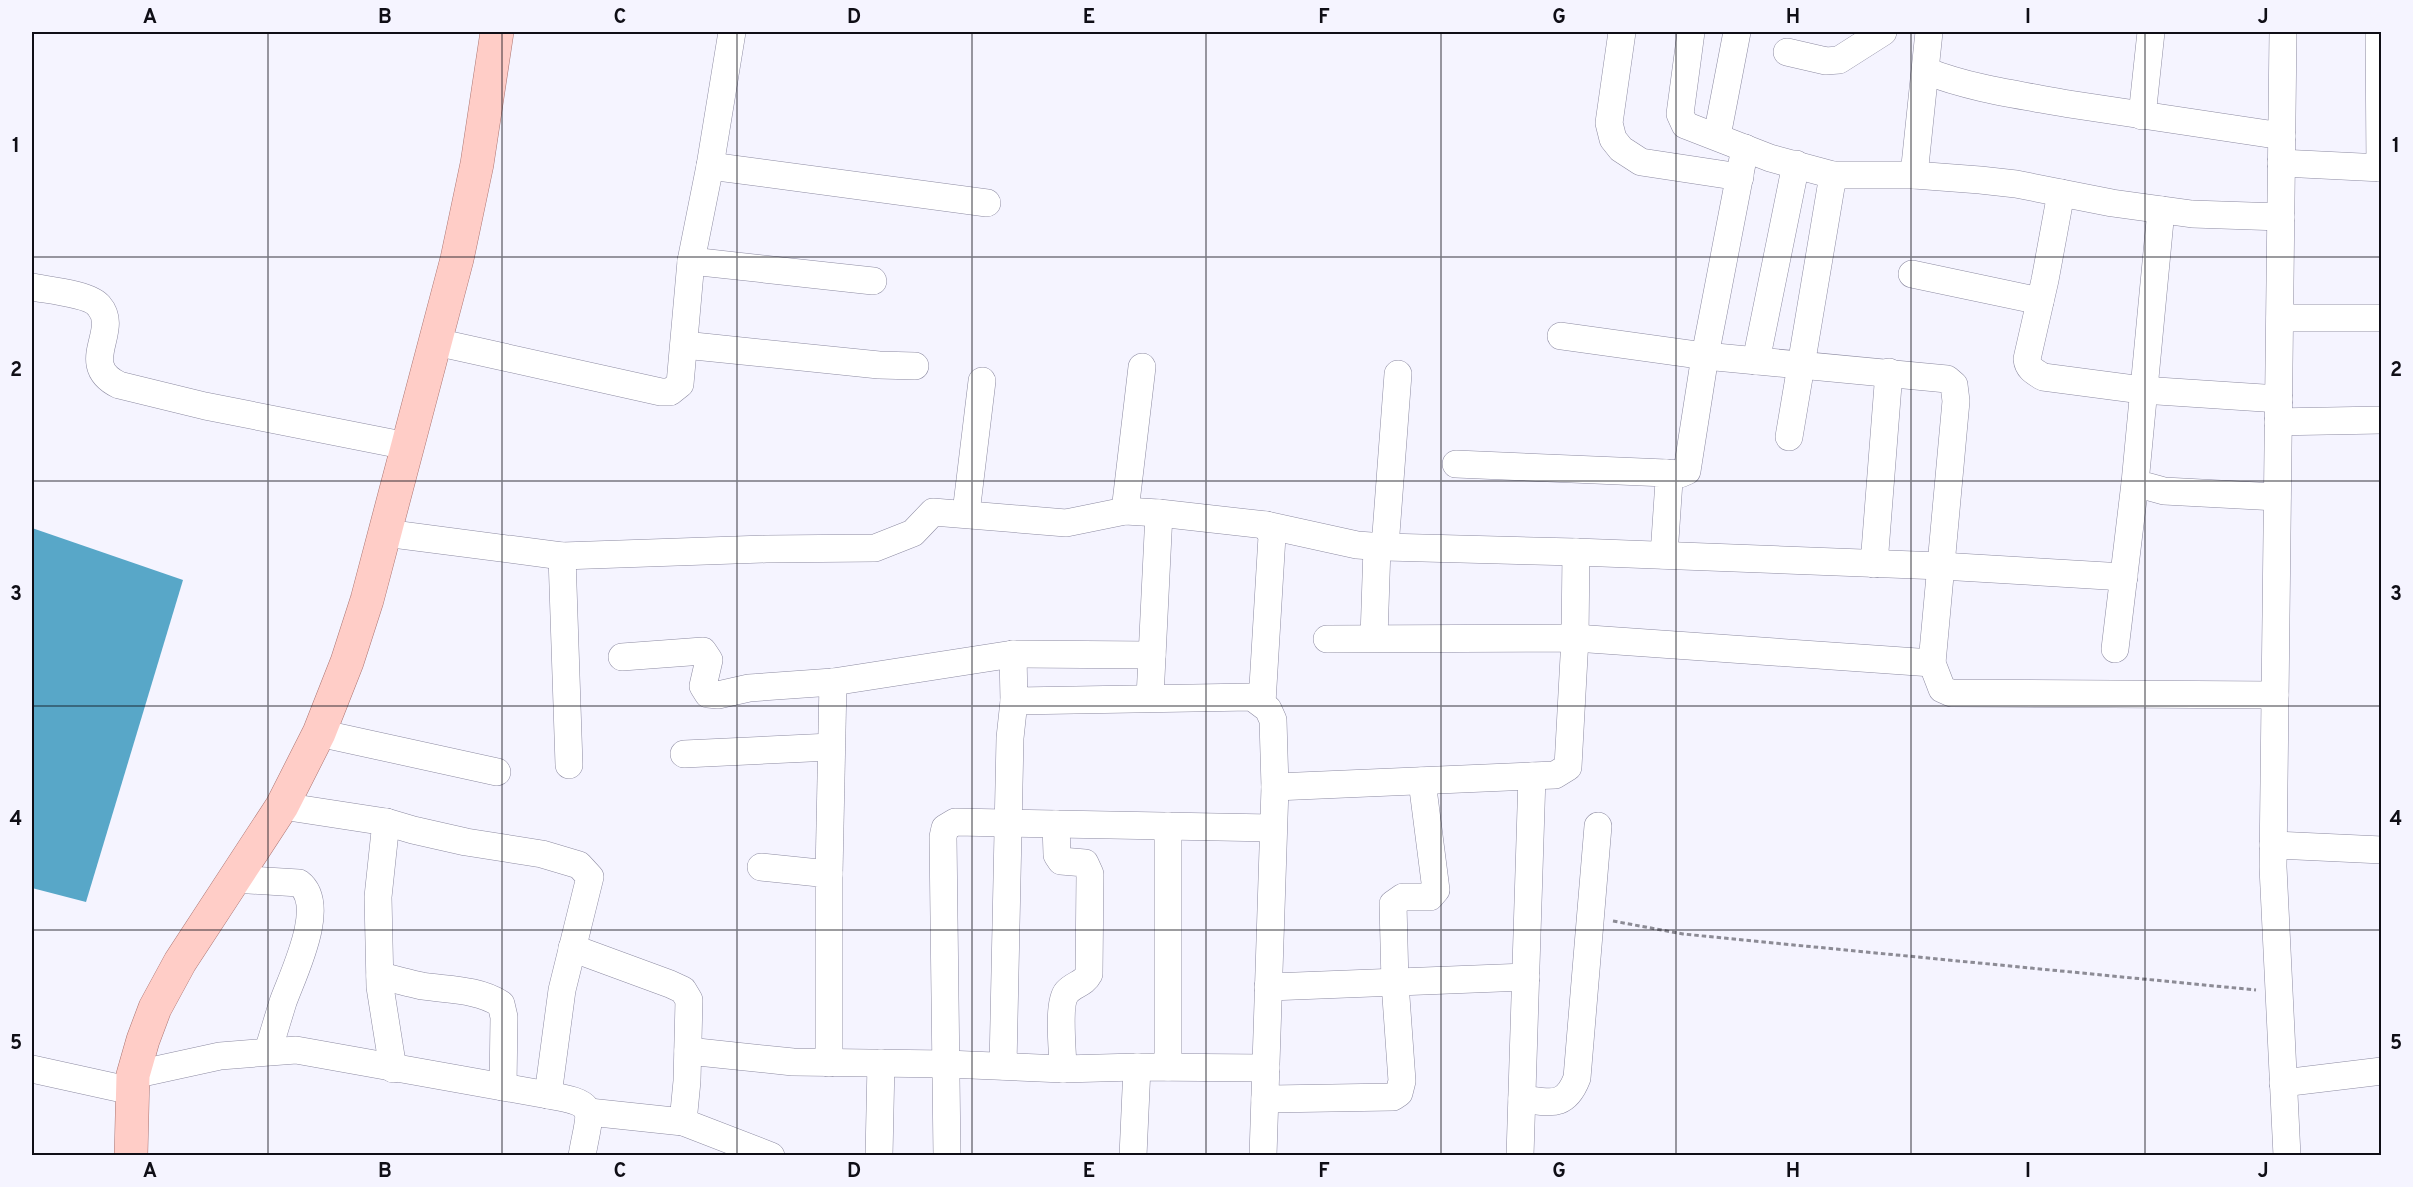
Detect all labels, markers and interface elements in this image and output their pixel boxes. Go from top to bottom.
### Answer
text: A [143,5,157,31]
text: B [378,5,392,31]
text: C [614,5,626,31]
text: D [847,5,861,31]
text: E [1083,5,1095,31]
text: F [1318,5,1330,31]
text: G [1552,5,1566,31]
text: H [1786,5,1800,31]
text: I [2025,5,2031,31]
text: J [2257,5,2269,31]
text: 1 [12,134,20,160]
text: 1 [2392,134,2400,160]
text: 2 [10,358,22,384]
text: 2 [2390,358,2402,384]
text: 3 [10,582,22,608]
text: 3 [2390,582,2402,608]
text: 4 [10,807,22,833]
text: 4 [2390,807,2402,833]
text: 5 [10,1031,22,1057]
text: 5 [2390,1031,2402,1057]
text: A [143,1159,157,1185]
text: B [378,1159,392,1185]
text: C [614,1159,626,1185]
text: D [847,1159,861,1185]
text: E [1083,1159,1095,1185]
text: F [1318,1159,1330,1185]
text: G [1552,1159,1566,1185]
text: H [1786,1159,1800,1185]
text: I [2025,1159,2031,1185]
text: J [2257,1159,2269,1185]

